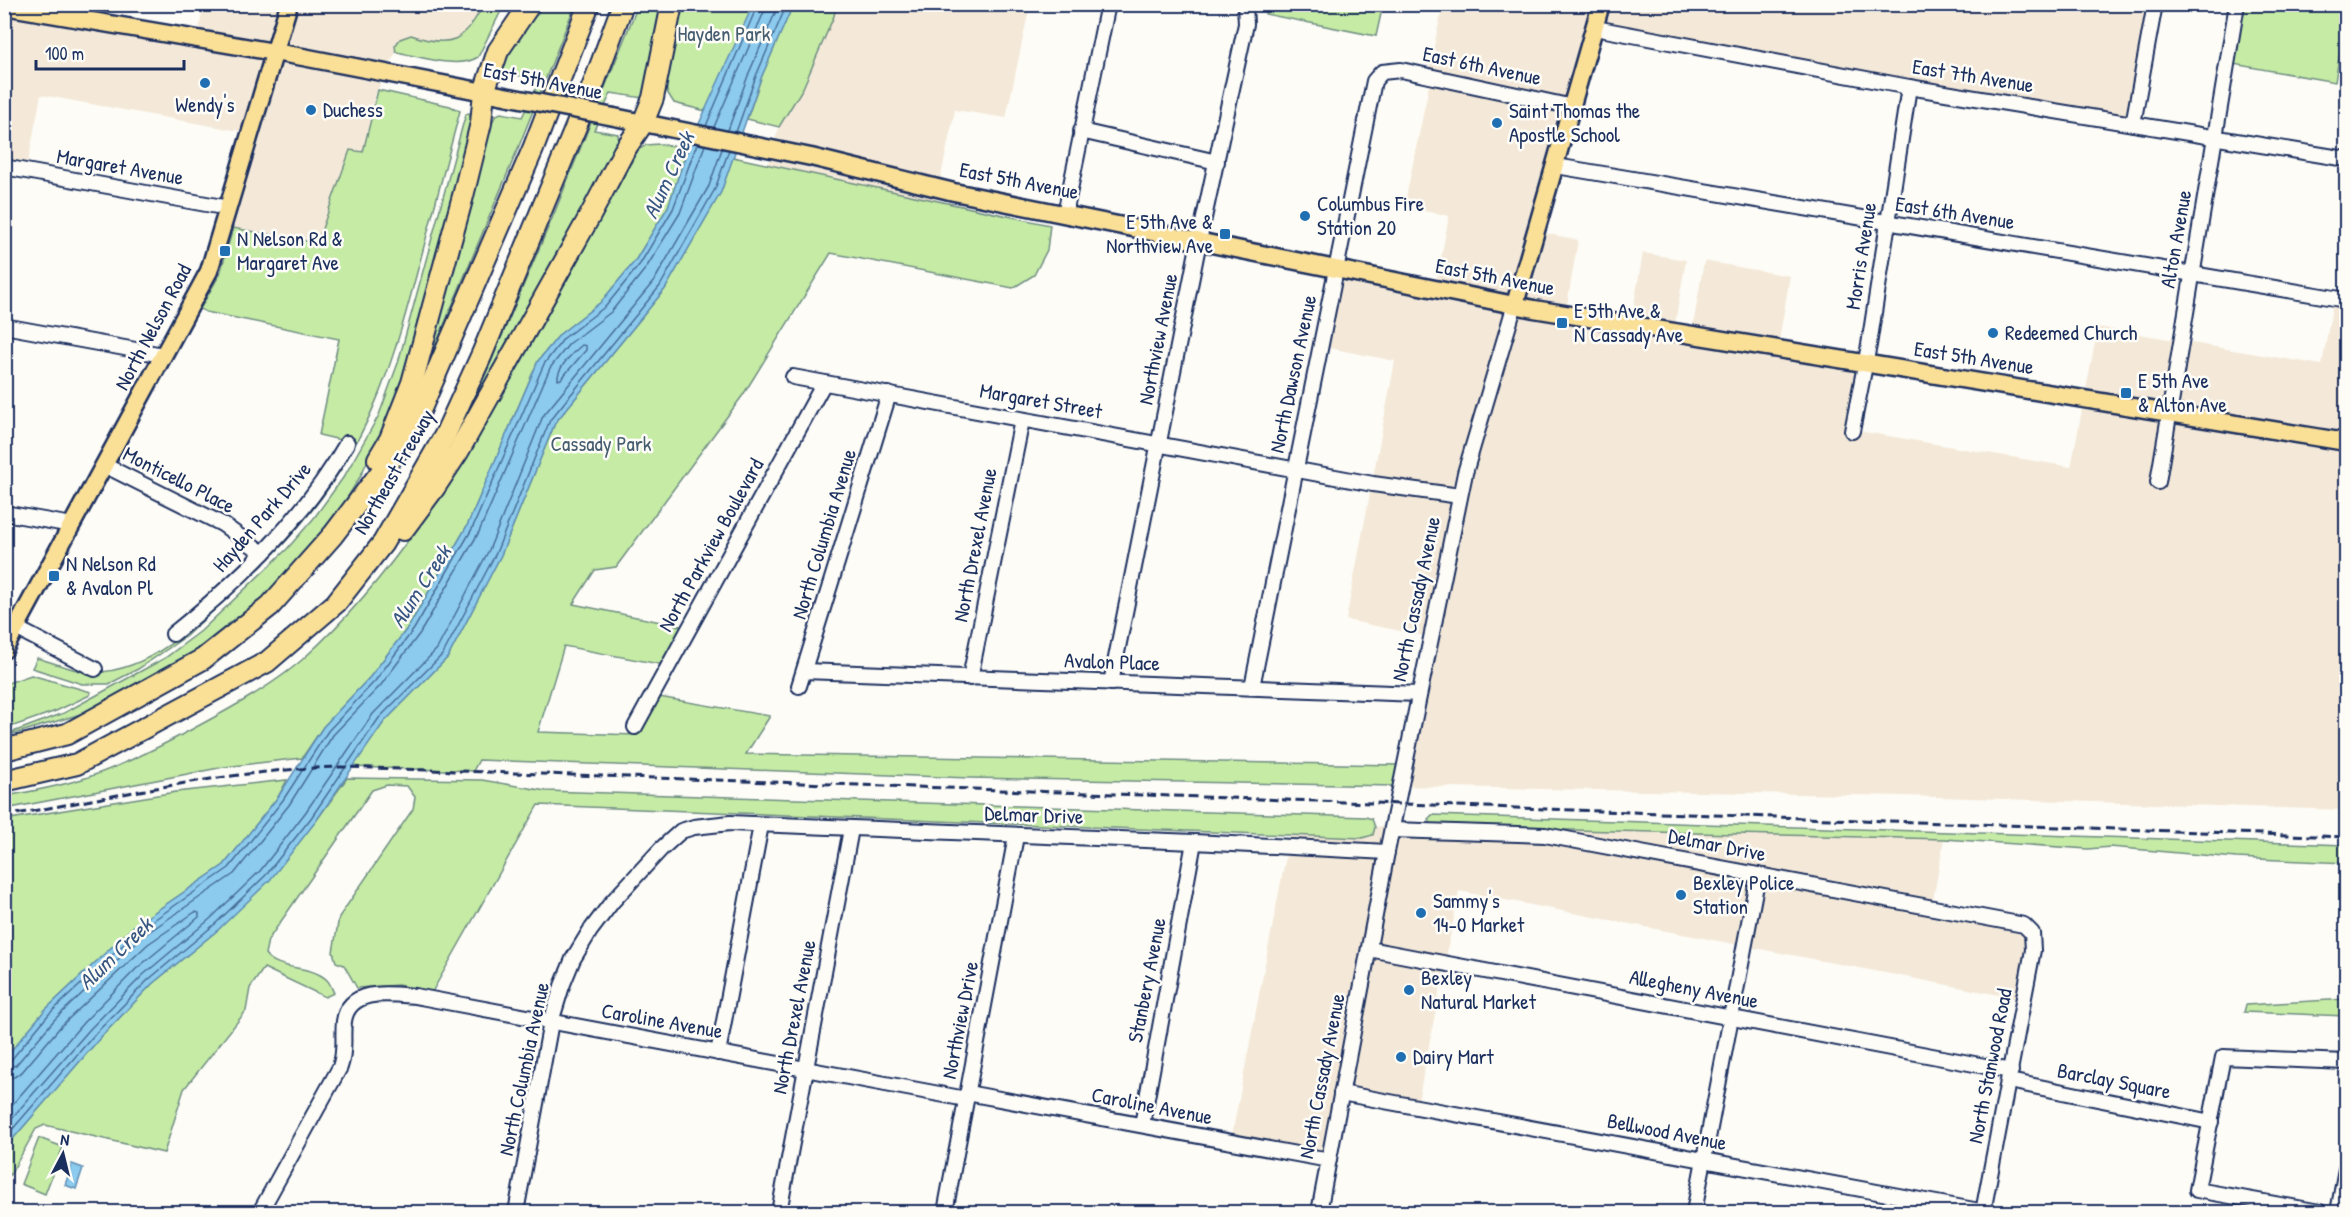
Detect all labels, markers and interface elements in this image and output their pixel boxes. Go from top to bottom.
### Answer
park label: Hayden Park [678,19,771,48]
scale bar [36,33,184,71]
street label: East 6th Avenue [1420,39,1544,92]
text: 100 m [45,41,84,66]
street label: East 7th Avenue [1910,52,2036,99]
street label: East 5th Avenue [481,55,605,106]
marker: Wendy's [198,76,212,90]
place label: Wendy's [175,90,235,119]
place label: Duchess [323,95,383,124]
place label: Saint Thomas the Apostle School [1509,96,1640,149]
marker: Duchess [304,103,318,117]
marker: Saint Thomas the Apostle School [1490,116,1504,130]
water label: Alum Creek [635,125,702,223]
street label: Margaret Avenue [54,141,186,192]
street label: East 5th Avenue [957,155,1081,206]
street label: Alton Avenue [2153,188,2198,290]
place label: Columbus Fire Station 20 [1317,189,1424,242]
street label: East 6th Avenue [1893,189,2017,236]
street label: Morris Avenue [1838,200,1883,312]
place label: E 5th Ave & Northview Ave [1106,207,1213,260]
marker: Columbus Fire Station 20 [1298,209,1312,223]
place label: N Nelson Rd & Margaret Ave [237,224,343,277]
marker: E 5th Ave & Northview Ave [1218,227,1232,241]
marker: N Nelson Rd & Margaret Ave [218,244,232,258]
street label: East 5th Avenue [1433,251,1557,302]
street label: North Nelson Road [107,259,198,395]
street label: Northview Avenue [1131,271,1184,407]
street label: North Dawson Avenue [1262,292,1323,455]
place label: E 5th Ave & N Cassady Ave [1574,296,1683,349]
marker: E 5th Ave & N Cassady Ave [1555,316,1569,330]
place label: Redeemed Church [2005,318,2137,347]
marker: Redeemed Church [1986,326,2000,340]
street label: East 5th Avenue [1912,334,2036,381]
place label: E 5th Ave & Alton Ave [2138,366,2227,419]
street label: Margaret Street [978,375,1105,426]
marker: E 5th Ave & Alton Ave [2119,386,2133,400]
street label: Northeast Freeway [346,404,441,540]
park label: Cassady Park [550,429,652,458]
street label: Monticello Place [118,439,240,520]
street label: North Columbia Avenue [784,445,863,622]
street label: North Parkview Boulevard [651,453,770,637]
street label: Hayden Park Drive [206,455,318,578]
street label: North Drexel Avenue [945,465,1004,624]
street label: North Cassady Avenue [1384,514,1447,684]
water label: Alum Creek [382,537,459,633]
place label: N Nelson Rd & Avalon Pl [66,549,156,602]
marker: N Nelson Rd & Avalon Pl [47,569,61,583]
street label: Avalon Place [1064,645,1160,678]
street label: Delmar Drive [984,798,1084,831]
street label: Delmar Drive [1666,821,1768,868]
place label: Bexley Police Station [1693,868,1794,921]
place label: Sammy's 14-0 Market [1433,886,1525,939]
marker: Bexley Police Station [1674,888,1688,902]
marker: Sammy's 14-0 Market [1414,906,1428,920]
water label: Alum Creek [71,909,160,996]
street label: Stanbery Avenue [1120,915,1173,1045]
street label: North Drexel Avenue [764,937,823,1096]
street label: Northview Drive [934,959,985,1081]
street label: Allegheny Avenue [1627,962,1761,1015]
place label: Bexley Natural Market [1421,963,1537,1016]
street label: North Columbia Avenue [491,980,556,1158]
marker: Bexley Natural Market [1402,983,1416,997]
street label: North Stanwood Road [1960,986,2019,1146]
street label: North Cassady Avenue [1291,991,1352,1161]
street label: Caroline Avenue [599,996,725,1045]
place label: Dairy Mart [1413,1042,1495,1071]
marker: Dairy Mart [1394,1050,1408,1064]
street label: Barclay Square [2055,1055,2173,1106]
street label: Caroline Avenue [1089,1080,1215,1131]
street label: Bellwood Avenue [1605,1106,1729,1157]
north arrow [33,1124,93,1184]
text: N [59,1128,71,1151]

